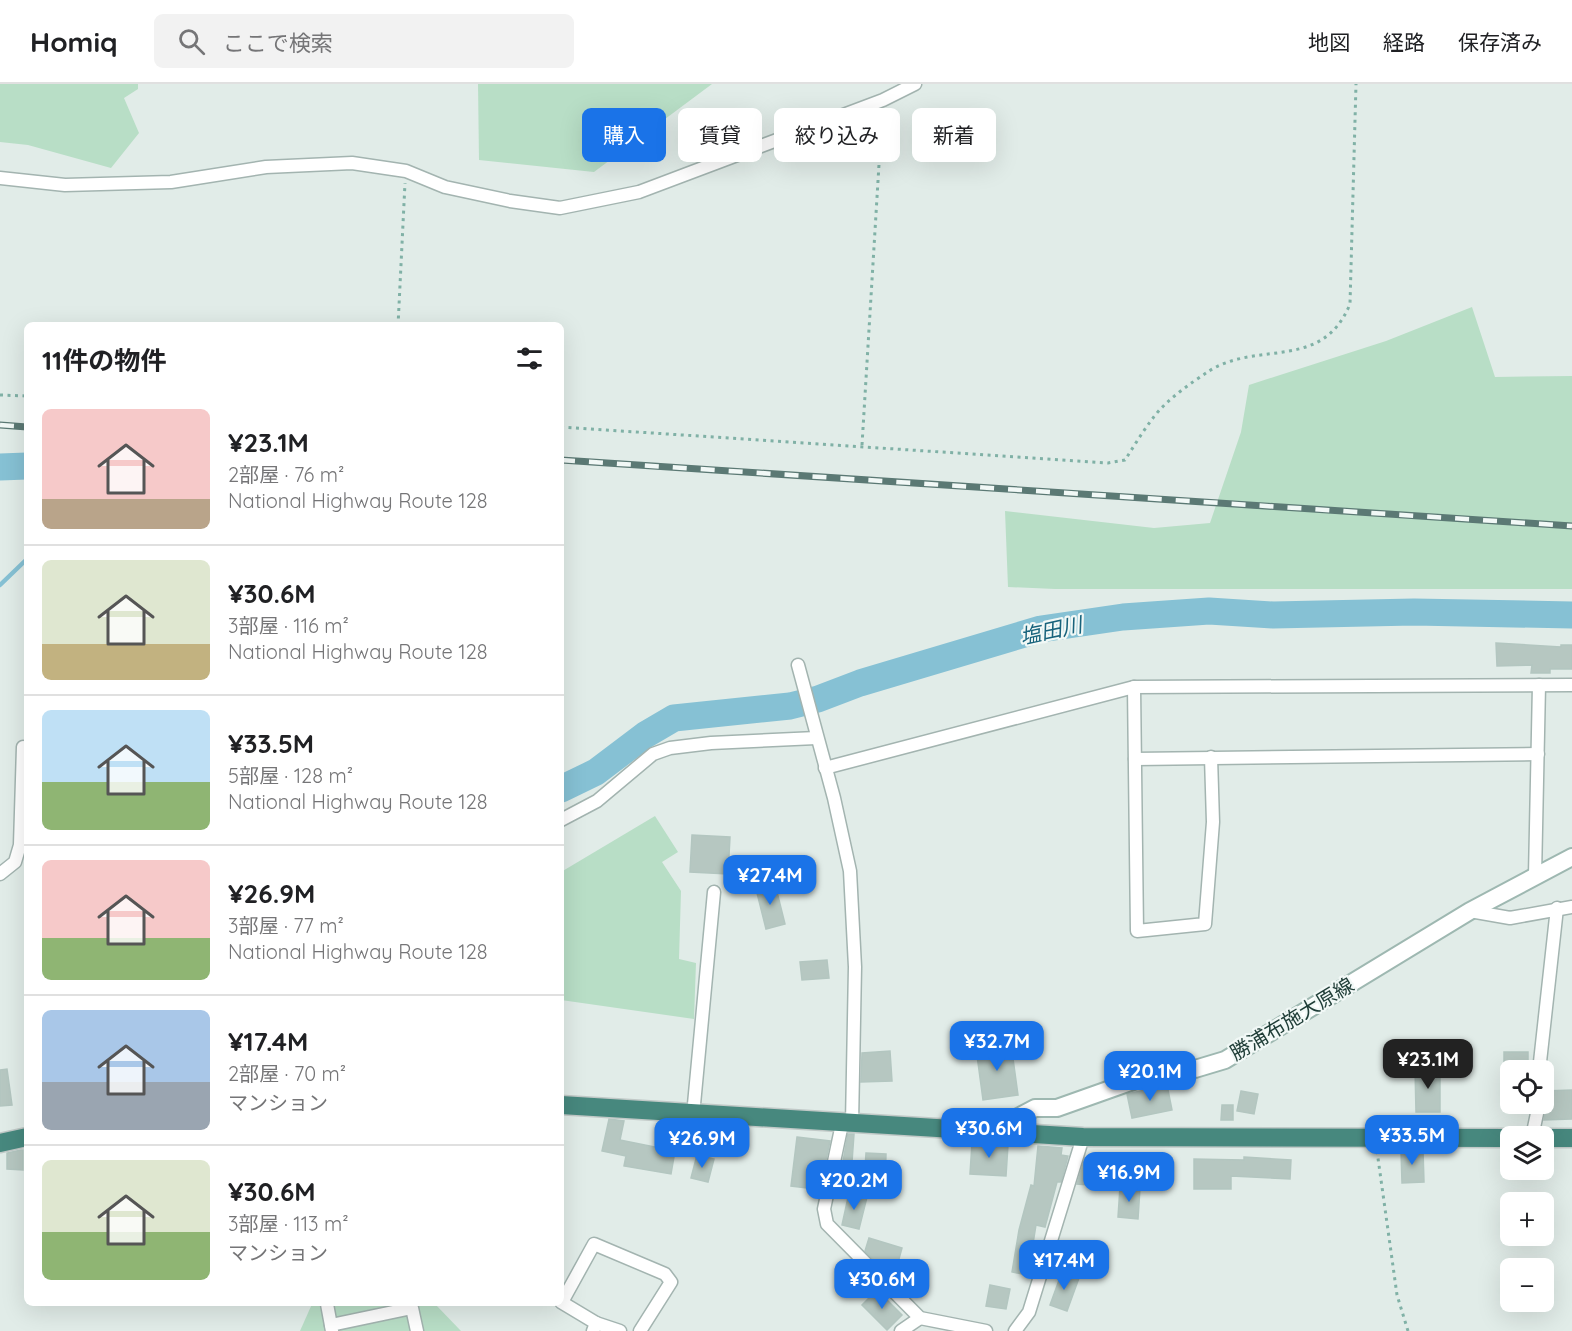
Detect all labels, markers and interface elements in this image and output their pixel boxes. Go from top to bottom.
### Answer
search box [154,14,574,68]
text: Homiq [30,24,118,59]
icon: search [175,25,208,58]
text: ここで検索 [223,29,333,57]
text: 地図 [1308,29,1350,55]
text: 経路 [1383,29,1425,55]
text: 保存済み [1458,29,1542,55]
chip: 購入 [582,108,666,162]
chip: 賃貸 [678,108,762,162]
chip: 絞り込み [774,108,900,162]
chip: 新着 [912,108,996,162]
icon: filters [513,342,546,375]
text: 11件の物件 [42,344,166,377]
text: ¥23.1M [228,426,309,459]
icon: home [90,433,162,505]
text: 2部屋 · 76 m² [228,462,344,487]
text: National Highway Route 128 [228,488,488,513]
text: ¥30.6M [228,577,316,610]
icon: home [90,584,162,656]
water label: 塩田川 [1017,610,1086,649]
text: 3部屋 · 116 m² [228,613,349,638]
text: National Highway Route 128 [228,639,488,664]
text: ¥33.5M [228,727,314,760]
icon: home [90,734,162,806]
text: 5部屋 · 128 m² [228,763,353,788]
text: National Highway Route 128 [228,789,488,814]
pin: ¥27.4M [721,855,819,906]
text: ¥27.4M [737,862,803,887]
text: ¥26.9M [228,877,315,910]
icon: home [90,884,162,956]
text: 3部屋 · 77 m² [228,913,344,938]
text: National Highway Route 128 [228,939,488,964]
street label: 勝浦布施大原線 [1225,972,1358,1065]
pin: ¥32.7M [948,1021,1046,1072]
text: ¥17.4M [228,1025,308,1058]
text: ¥32.7M [964,1028,1030,1053]
icon: home [90,1034,162,1106]
pin: ¥23.1M [1379,1039,1477,1090]
text: ¥23.1M [1397,1046,1459,1071]
pin: ¥20.1M [1101,1051,1199,1102]
text: ¥20.1M [1118,1058,1182,1083]
map controls [1500,1060,1554,1312]
button: locate [1500,1060,1554,1114]
text: 2部屋 · 70 m² [228,1061,346,1086]
text: マンション [228,1090,328,1115]
pin: ¥30.6M [940,1108,1038,1159]
text: ¥30.6M [955,1115,1023,1140]
pin: ¥33.5M [1363,1115,1461,1166]
pin: ¥26.9M [653,1118,751,1169]
text: ¥33.5M [1379,1122,1445,1147]
text: ¥26.9M [668,1125,736,1150]
button: layers [1500,1126,1554,1180]
pin: ¥16.9M [1080,1152,1178,1203]
text: ¥16.9M [1097,1159,1161,1184]
pin: ¥20.2M [805,1160,903,1211]
text: ¥20.2M [820,1167,888,1192]
text: ¥30.6M [228,1175,316,1208]
icon: home [90,1184,162,1256]
button: + [1500,1192,1554,1246]
text: 3部屋 · 113 m² [228,1211,349,1236]
text: マンション [228,1240,328,1265]
pin: ¥17.4M [1015,1240,1113,1291]
text: ¥17.4M [1033,1247,1095,1272]
button: − [1500,1258,1554,1312]
pin: ¥30.6M [833,1259,931,1310]
text: ¥30.6M [848,1266,916,1291]

